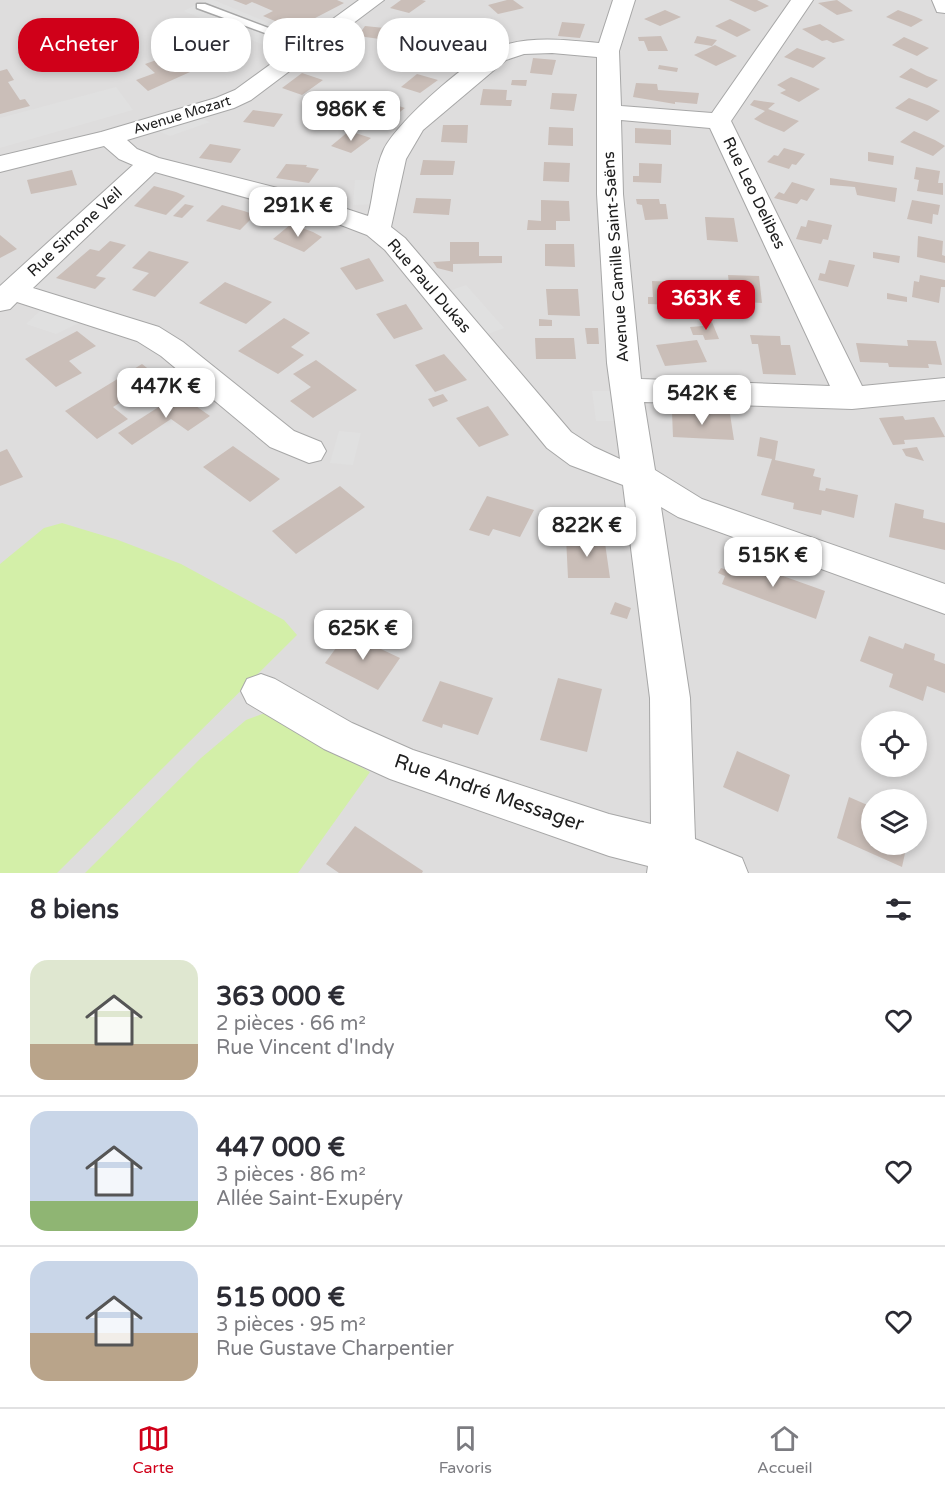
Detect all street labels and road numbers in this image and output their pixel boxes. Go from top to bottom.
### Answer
street label: Avenue Mozart [131,92,233,138]
street label: Rue Leo Delibes [718,134,790,252]
street label: Avenue Camille Saint-Saëns [599,151,633,363]
street label: Rue Simone Veil [23,183,127,281]
street label: Rue Paul Dukas [383,235,475,337]
street label: Rue André Messager [391,749,587,837]

